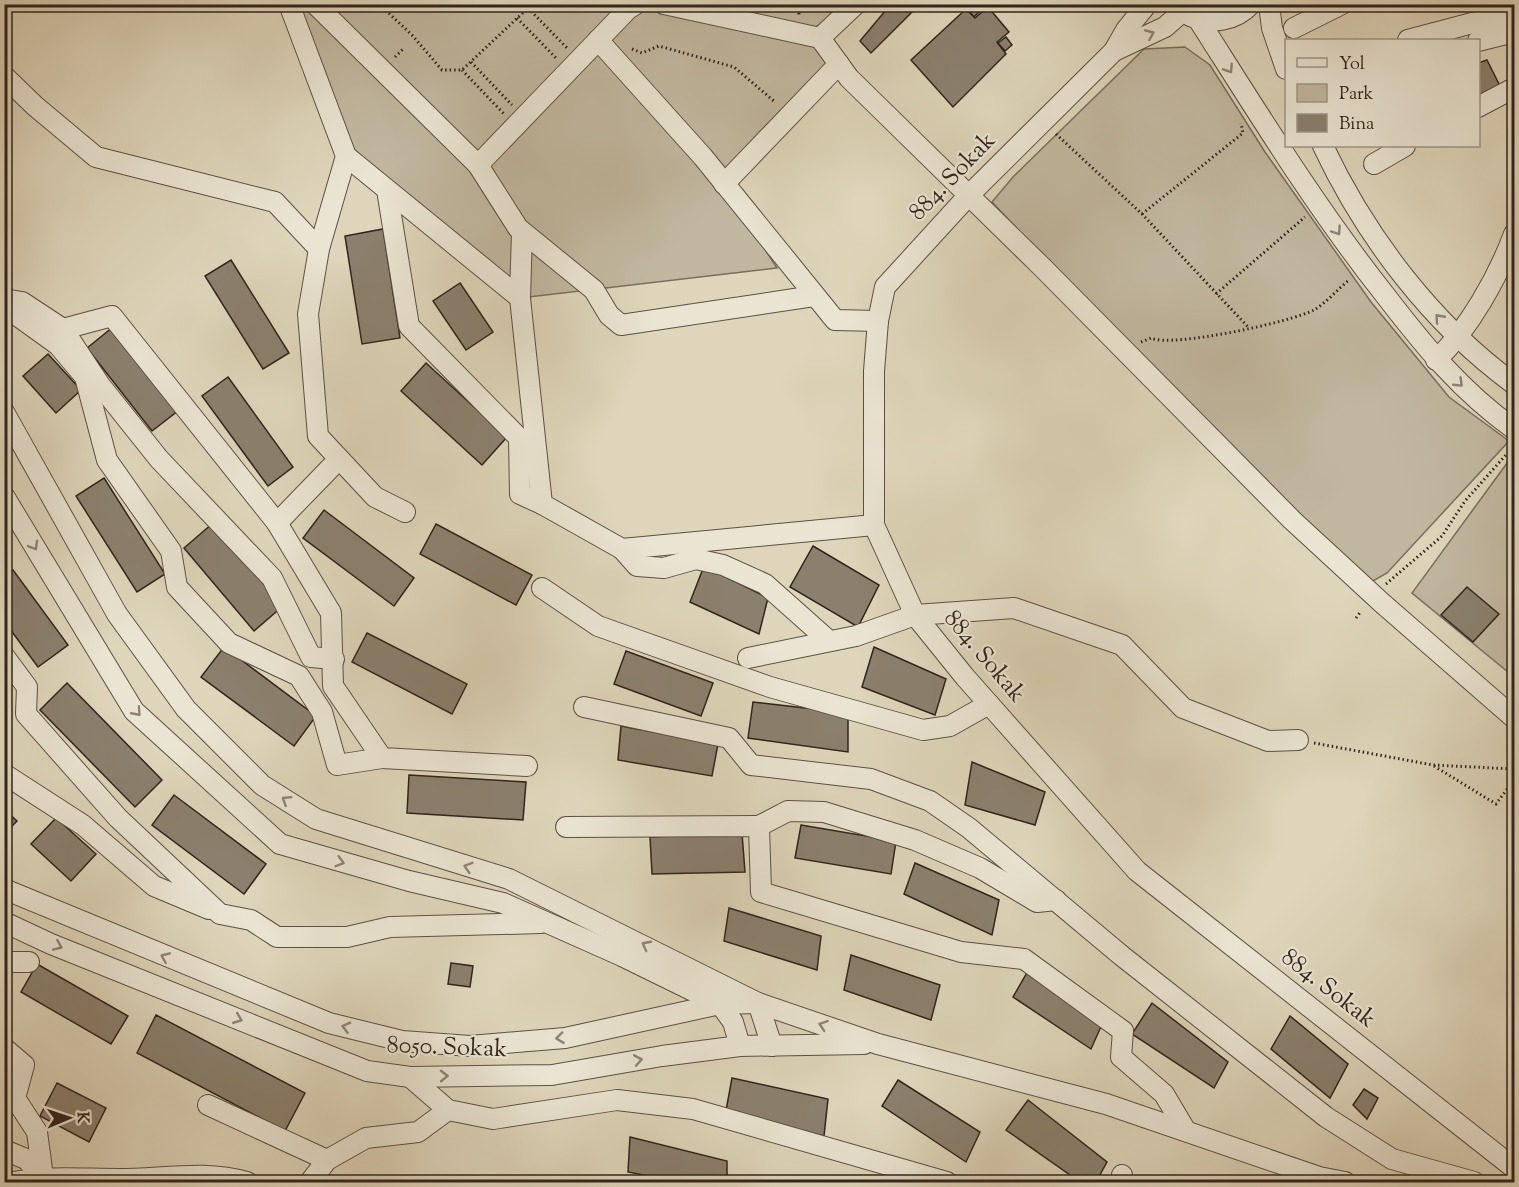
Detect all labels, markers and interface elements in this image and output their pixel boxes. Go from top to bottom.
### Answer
one-way arrow [1143,29,1154,41]
legend [1285,39,1480,147]
text: Yol [1339,52,1365,78]
one-way arrow [1222,63,1234,73]
text: Park [1339,82,1374,108]
text: Bina [1339,112,1374,138]
street label: 884. Sokak [902,125,1004,229]
one-way arrow [1330,225,1341,236]
one-way arrow [1435,314,1446,325]
one-way arrow [1452,376,1462,387]
one-way arrow [26,540,38,551]
street label: 884. Sokak [935,603,1033,711]
one-way arrow [130,705,141,716]
one-way arrow [281,796,292,807]
one-way arrow [335,854,345,867]
one-way arrow [463,862,474,874]
one-way arrow [51,939,62,951]
one-way arrow [641,941,652,952]
street label: 884. Sokak [1274,941,1382,1037]
one-way arrow [160,952,171,964]
one-way arrow [232,1012,243,1024]
one-way arrow [818,1020,829,1032]
one-way arrow [342,1022,352,1035]
street label: 8050. Sokak [386,1029,508,1067]
one-way arrow [556,1031,565,1044]
one-way arrow [632,1054,642,1067]
one-way arrow [440,1070,449,1082]
north arrow [39,1088,99,1148]
text: K [70,1111,93,1124]

